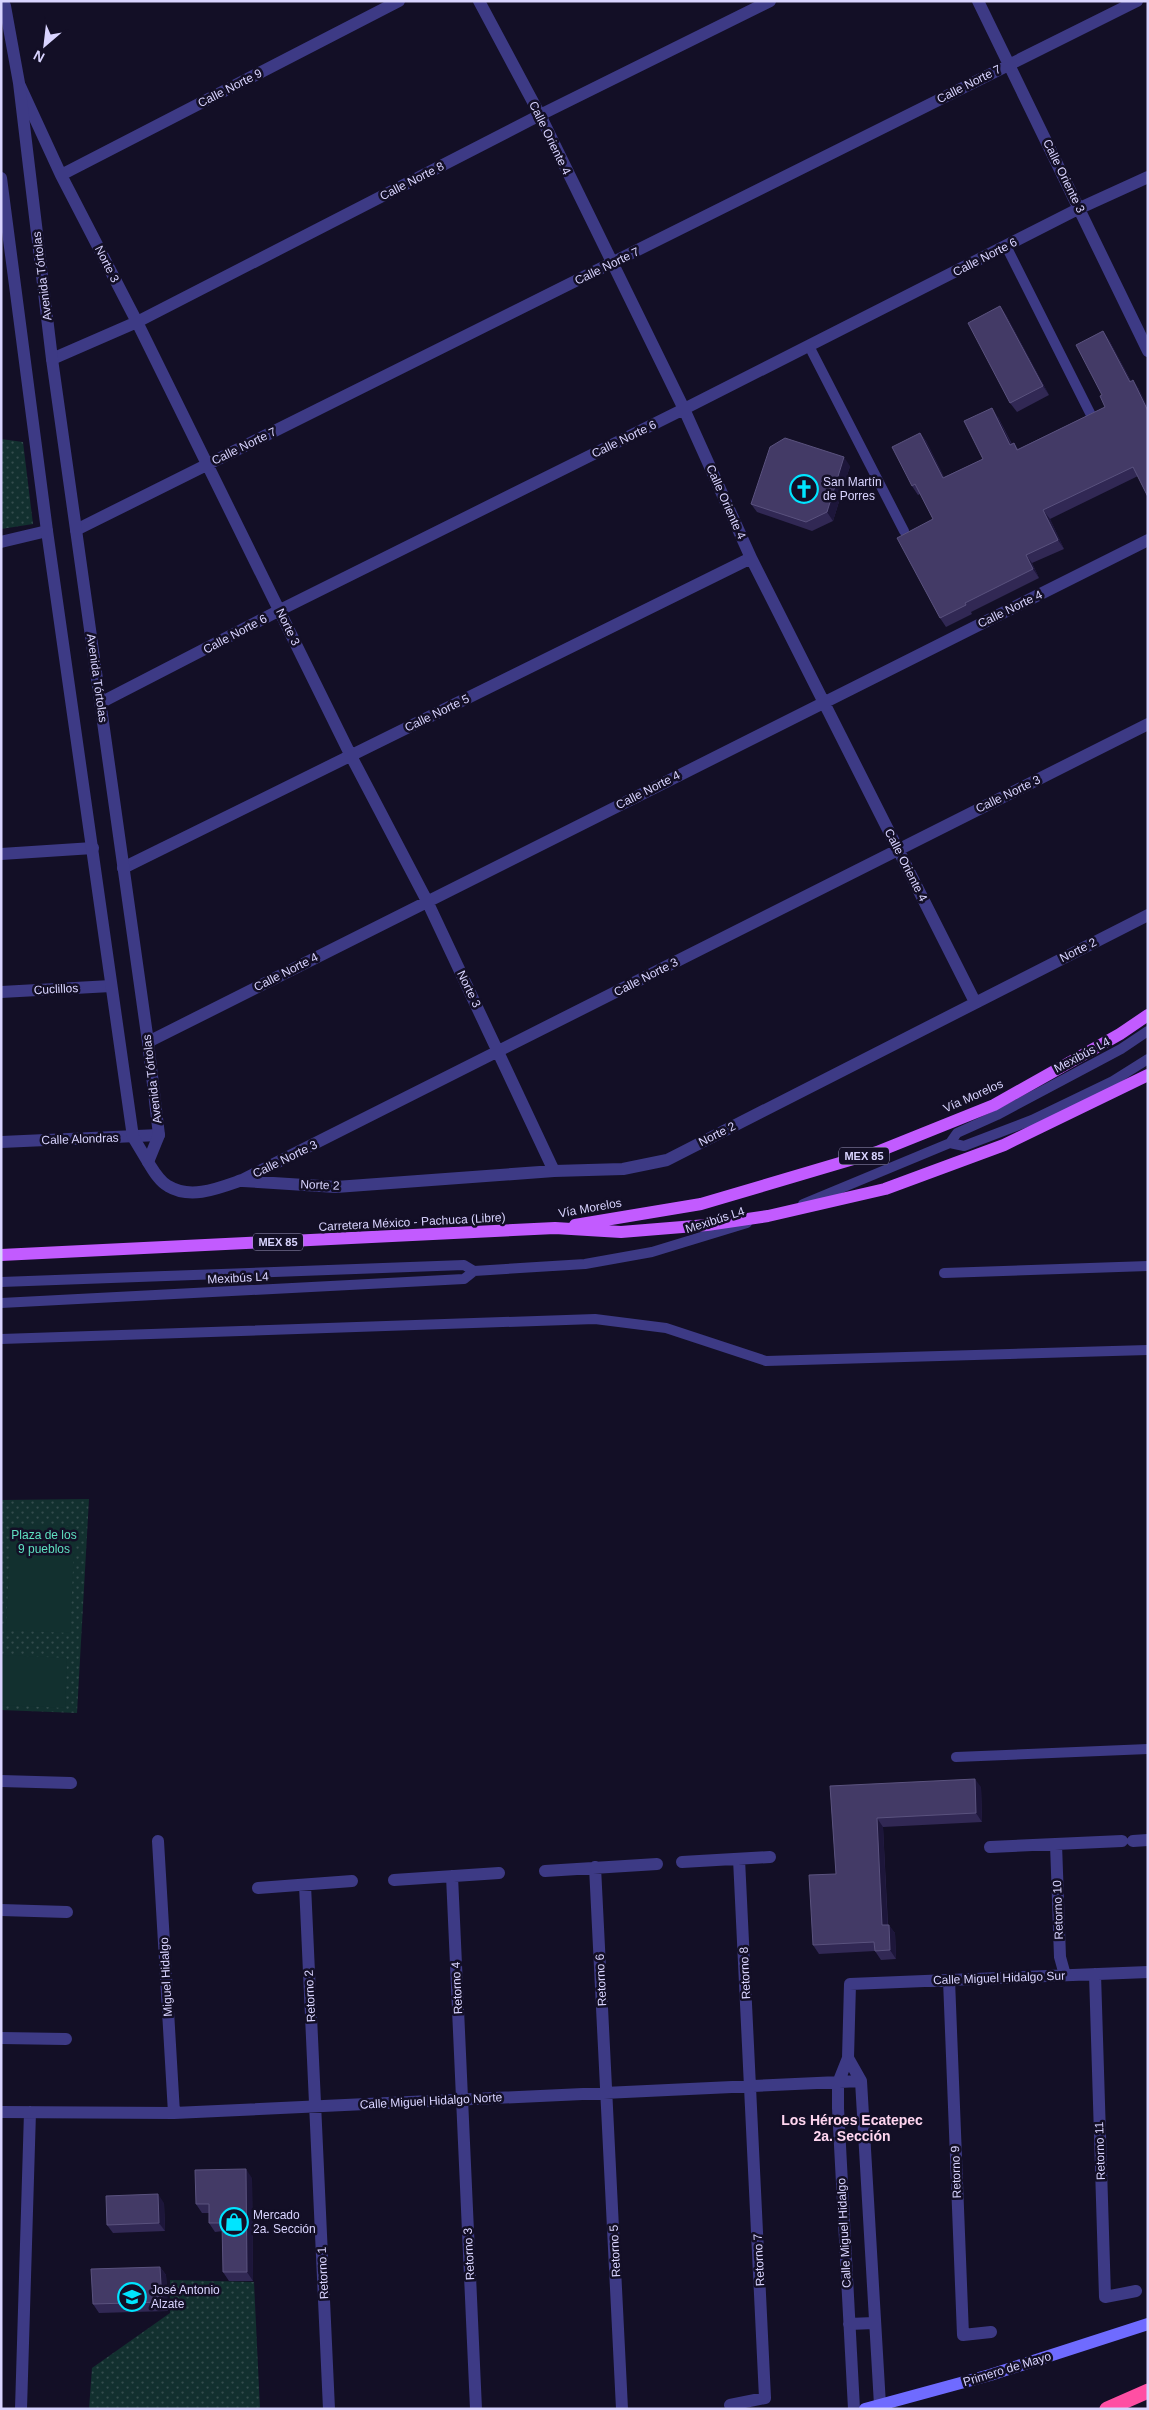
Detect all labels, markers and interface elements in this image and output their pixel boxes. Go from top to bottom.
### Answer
north arrow [20,20,70,70]
text: N [31,47,47,66]
street label: Calle Norte 7 [935,62,1004,106]
street label: Calle Norte 9 [196,66,265,110]
street label: Calle Oriente 4 [526,99,574,177]
street label: Calle Oriente 3 [1040,137,1088,215]
street label: Calle Norte 8 [378,159,447,203]
street label: Avenida Tórtolas [30,231,54,321]
street label: Calle Norte 6 [951,235,1020,279]
street label: Norte 3 [92,243,122,285]
street label: Calle Norte 7 [572,244,642,288]
street label: Calle Norte 6 [589,417,659,461]
street label: Calle Norte 7 [209,424,279,468]
street label: Calle Oriente 4 [703,463,749,542]
church icon: San Martín de Porres [789,474,819,504]
place label: San Martín de Porres [823,475,882,503]
street label: Calle Norte 4 [975,587,1045,631]
street label: Norte 3 [273,606,303,648]
street label: Calle Norte 6 [201,611,269,657]
street label: Avenida Tórtolas [84,633,110,723]
street label: Calle Norte 5 [402,691,472,735]
street label: Calle Norte 4 [614,768,683,812]
street label: Calle Norte 3 [973,772,1043,816]
street label: Calle Oriente 4 [882,826,931,904]
street label: Norte 2 [1057,935,1099,965]
street label: Calle Norte 4 [252,950,321,994]
street label: Calle Norte 3 [612,955,681,999]
street label: Norte 3 [454,968,484,1010]
street label: Cuclillos [33,981,79,997]
street label: Avenida Tórtolas [140,1034,164,1124]
street label: Mexibús L4 [1052,1034,1113,1076]
street label: Vía Morelos [941,1077,1005,1115]
street label: Norte 2 [696,1119,738,1149]
street label: Calle Alondras [41,1131,119,1147]
street label: Calle Norte 3 [250,1137,320,1181]
road number: MEX 85 [839,1148,889,1164]
street label: Norte 2 [300,1177,340,1193]
street label: Vía Morelos [557,1196,623,1220]
street label: Mexibús L4 [684,1204,747,1236]
street label: Carretera México - Pachuca (Libre) [318,1210,506,1234]
road number: MEX 85 [253,1234,303,1250]
street label: Mexibús L4 [207,1269,269,1287]
park label: Plaza de los 9 pueblos [11,1528,77,1556]
street label: Retorno 10 [1050,1880,1066,1940]
street label: Miguel Hidalgo [157,1937,175,2017]
street label: Retorno 8 [737,1946,753,2000]
street label: Retorno 6 [593,1953,609,2007]
street label: Retorno 4 [449,1961,465,2015]
street label: Retorno 2 [302,1969,318,2023]
street label: Calle Miguel Hidalgo Sur [933,1969,1065,1987]
street label: Calle Miguel Hidalgo Norte [359,2090,503,2112]
district label: Los Héroes Ecatepec 2a. Sección [781,2112,923,2144]
street label: Retorno 11 [1092,2121,1108,2180]
street label: Retorno 9 [948,2145,964,2199]
street label: Calle Miguel Hidalgo [834,2177,854,2288]
shop icon: Mercado 2a. Sección [219,2207,249,2237]
place label: Mercado 2a. Sección [253,2208,316,2236]
street label: Retorno 5 [607,2224,623,2278]
street label: Retorno 3 [461,2227,477,2281]
street label: Retorno 7 [751,2233,767,2287]
street label: Retorno 1 [315,2246,331,2300]
school or university icon: José Antonio Alzate [117,2282,147,2312]
place label: José Antonio Alzate [151,2283,220,2311]
street label: Primero de Mayo [961,2349,1053,2389]

